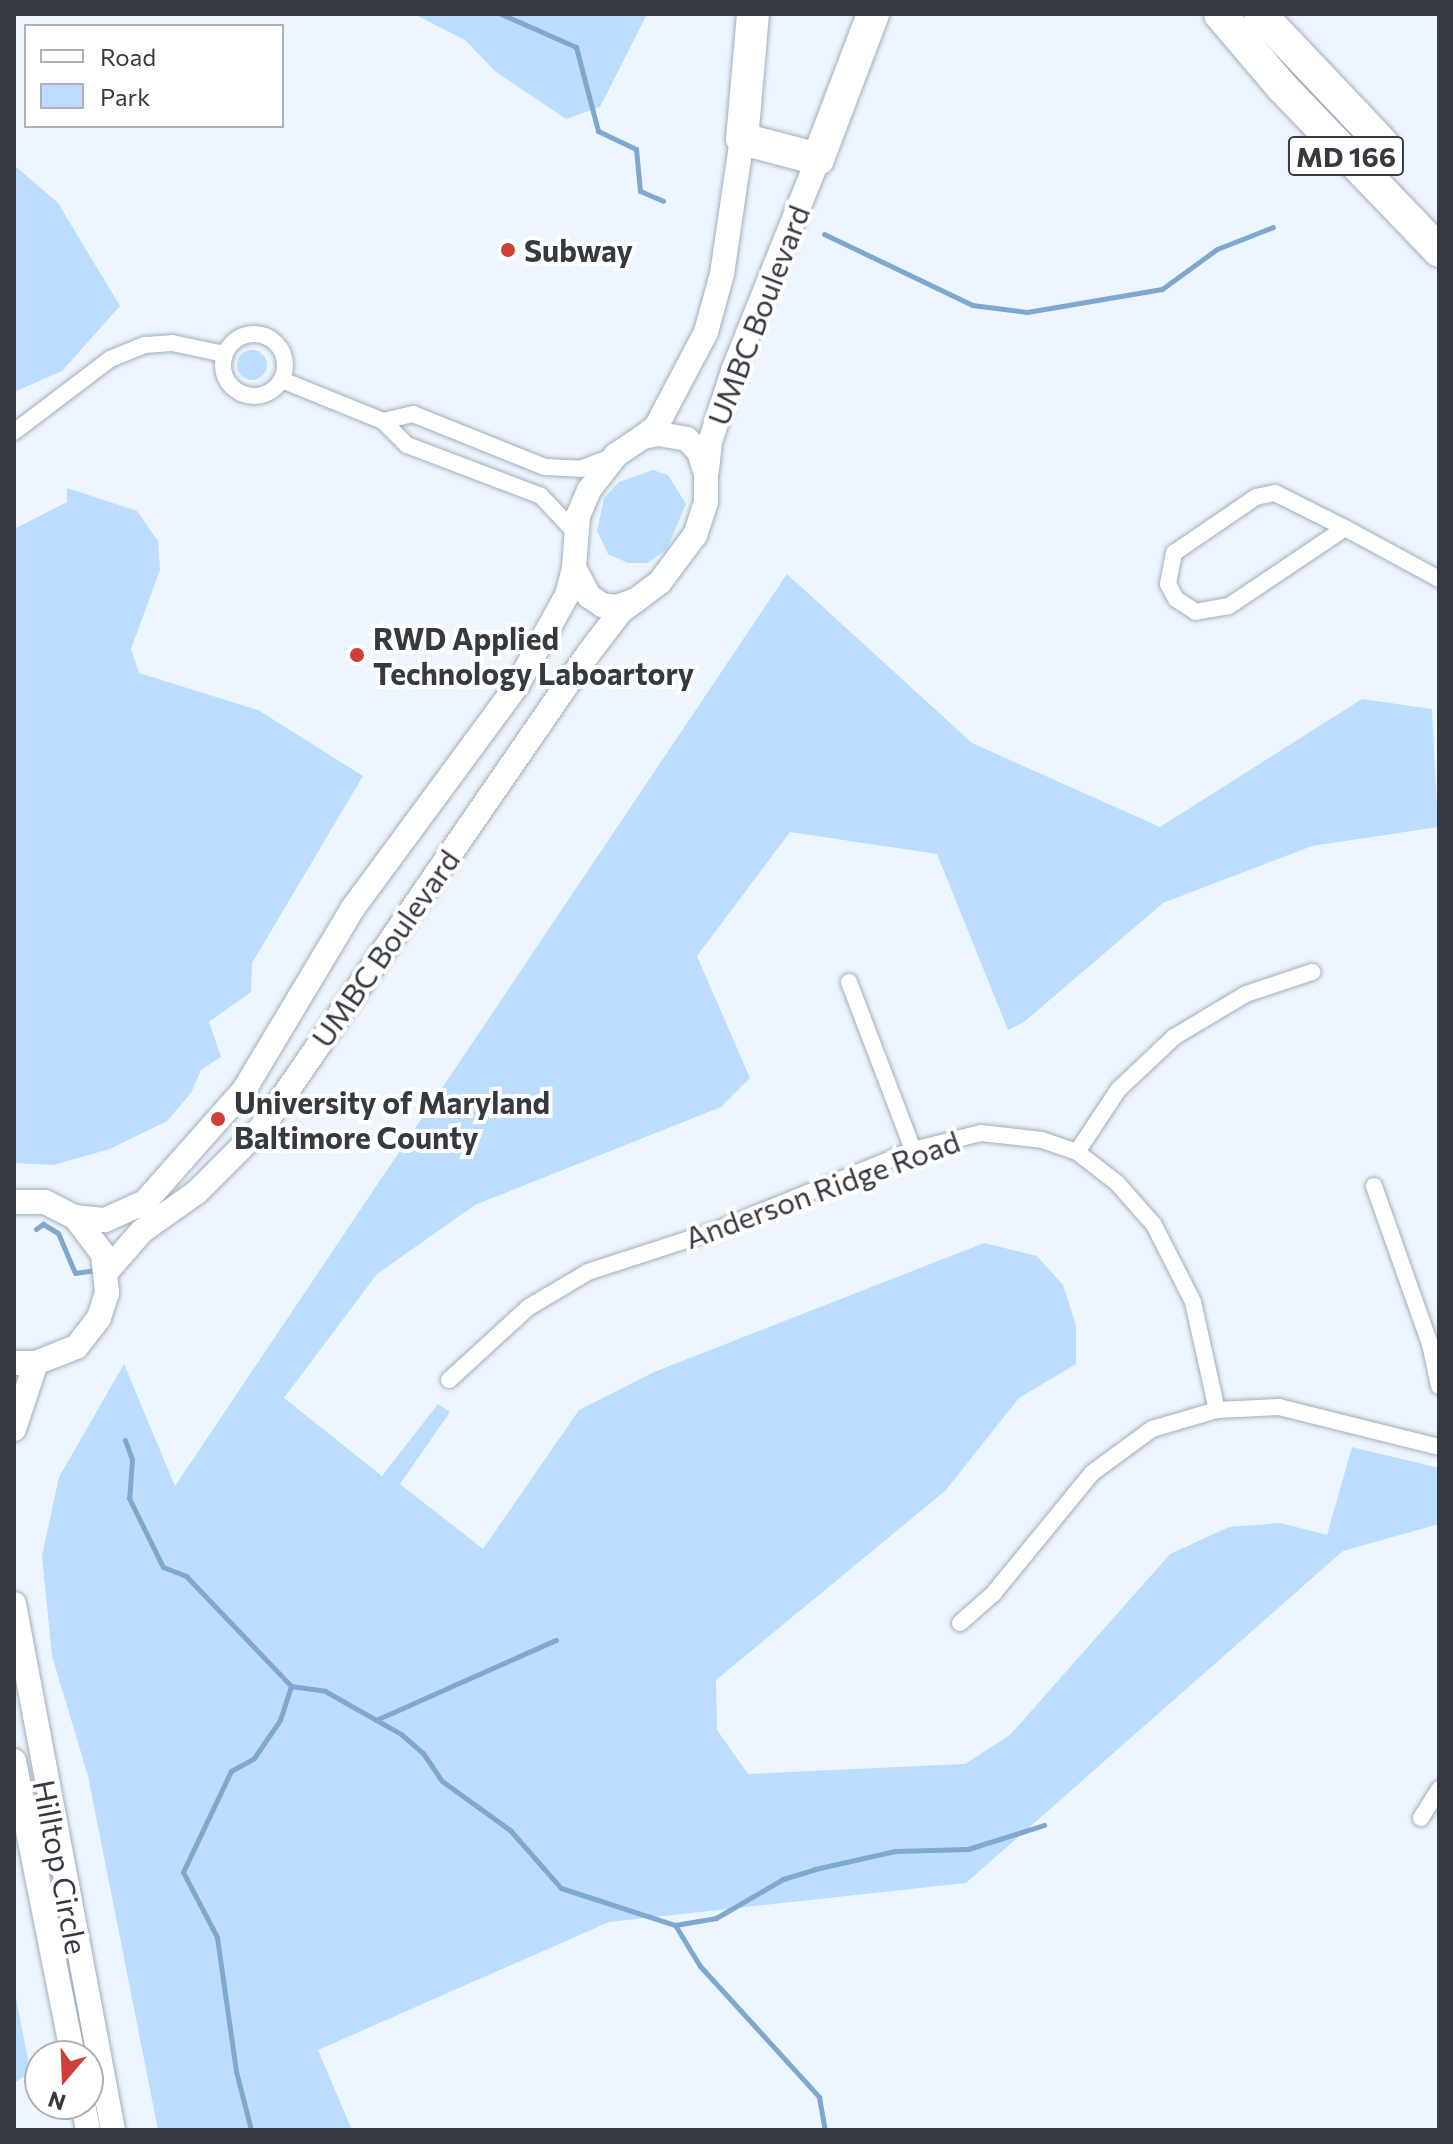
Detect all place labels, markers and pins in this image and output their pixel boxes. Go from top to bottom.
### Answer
place label: Subway [524,232,633,268]
marker: Subway [499,241,517,259]
place label: RWD Applied Technology Laboartory [373,620,694,690]
marker: RWD Applied Technology Laboartory [348,646,366,664]
place label: University of Maryland Baltimore County [234,1084,550,1154]
marker: University of Maryland Baltimore County [209,1110,227,1128]

